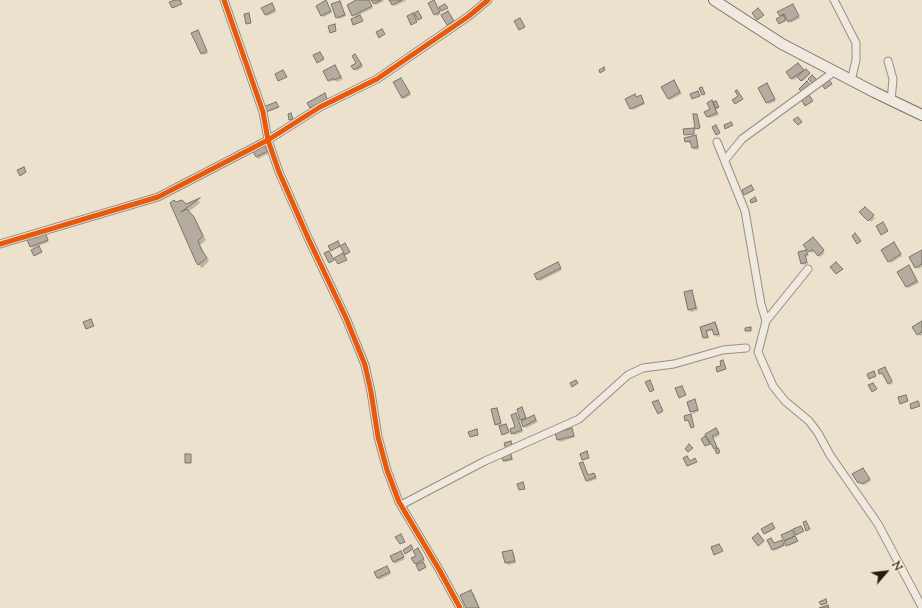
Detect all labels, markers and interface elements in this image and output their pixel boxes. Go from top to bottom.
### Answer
north arrow [866,552,906,592]
text: N [887,559,906,574]

